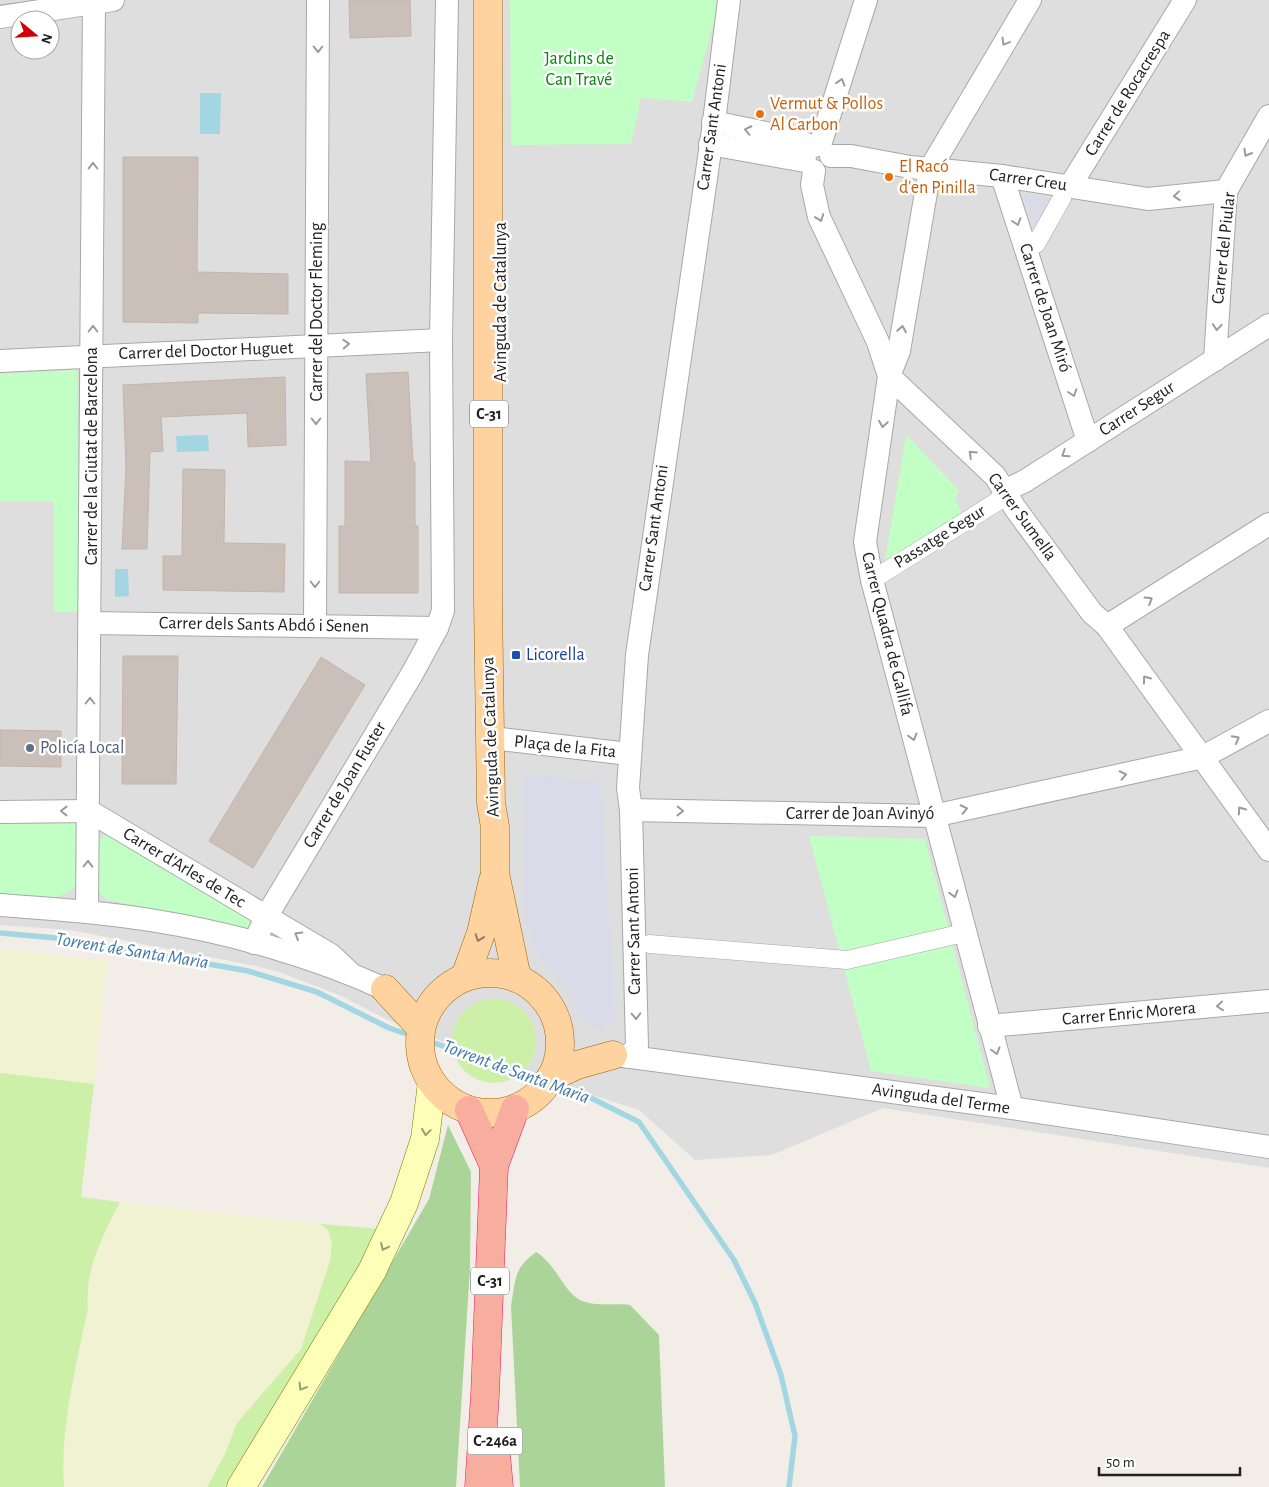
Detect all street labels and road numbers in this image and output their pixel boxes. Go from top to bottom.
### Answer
street label: Carrer de Rocacrespa [1082,27,1174,159]
street label: Carrer Sant Antoni [694,62,730,192]
street label: Carrer Creu [988,166,1068,194]
street label: Carrer del Piular [1209,191,1239,305]
street label: Carrer del Doctor Fleming [308,222,326,401]
street label: Avinguda de Catalunya [492,222,510,382]
street label: Carrer de Joan Miró [1016,241,1074,375]
street label: Carrer del Doctor Huguet [118,339,294,363]
street label: Carrer de la Ciutat de Barcelona [83,347,101,565]
street label: Carrer Segur [1096,378,1178,440]
road number: C-31 [470,400,508,428]
street label: Carrer Sant Antoni [636,463,672,593]
street label: Carrer Sumella [984,470,1060,564]
street label: Passatge Segur [891,502,989,572]
street label: Carrer Quadra de Gallifa [858,550,916,718]
street label: Carrer dels Sants Abdó i Senen [159,614,369,636]
street label: Avinguda de Catalunya [479,657,503,817]
street label: Carrer de Joan Fuster [300,719,390,851]
street label: Plaça de la Fita [513,733,617,761]
street label: Carrer de Joan Avinyó [786,805,934,823]
street label: Carrer d'Arles de Tec [120,824,248,912]
street label: Carrer Sant Antoni [624,867,644,995]
street label: Carrer Enric Morera [1061,999,1197,1029]
street label: Avinguda del Terme [871,1080,1011,1118]
road number: C-31 [471,1268,509,1294]
road number: C-246a [468,1428,522,1454]

